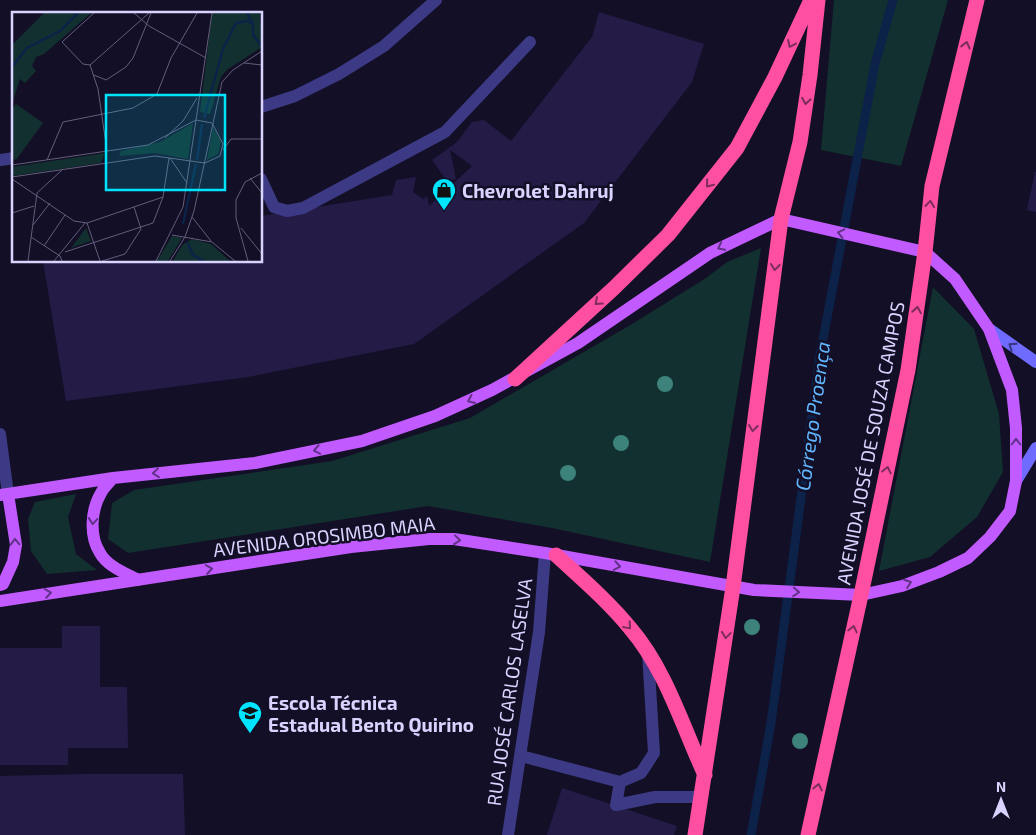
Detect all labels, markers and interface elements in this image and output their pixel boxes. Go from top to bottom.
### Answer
inset map [12,12,262,262]
one-way arrow [786,39,797,48]
one-way arrow [960,41,971,50]
one-way arrow [802,96,812,105]
shop icon: Chevrolet Dahruj [431,177,457,211]
one-way arrow [706,178,714,187]
place label: Chevrolet Dahruj [462,179,614,202]
one-way arrow [925,199,936,207]
one-way arrow [837,228,846,239]
one-way arrow [717,241,726,251]
one-way arrow [770,263,780,271]
one-way arrow [594,296,603,305]
street label: AVENIDA JOSÉ DE SOUZA CAMPOS [831,299,909,587]
one-way arrow [911,306,921,314]
water label: Córrego Proença [790,340,835,492]
one-way arrow [1009,343,1018,352]
one-way arrow [467,393,476,404]
one-way arrow [749,424,759,433]
one-way arrow [1011,438,1021,446]
one-way arrow [313,445,322,455]
one-way arrow [881,465,892,474]
one-way arrow [152,467,160,478]
street label: AVENIDA OROSIMBO MAIA [212,511,436,561]
one-way arrow [88,517,99,525]
one-way arrow [453,534,461,545]
one-way arrow [10,537,20,545]
one-way arrow [613,561,621,571]
one-way arrow [205,564,213,575]
street label: RUA JOSÉ CARLOS LASELVA [482,577,536,807]
one-way arrow [903,579,912,589]
one-way arrow [793,587,801,598]
one-way arrow [44,589,53,599]
one-way arrow [622,620,631,629]
one-way arrow [847,624,858,633]
one-way arrow [721,631,731,640]
place label: Escola Técnica Estadual Bento Quirino [268,691,474,737]
school or university icon: Escola Técnica Estadual Bento Quirino [237,700,263,734]
north arrow [976,775,1026,825]
text: N [996,778,1006,795]
one-way arrow [812,783,823,792]

